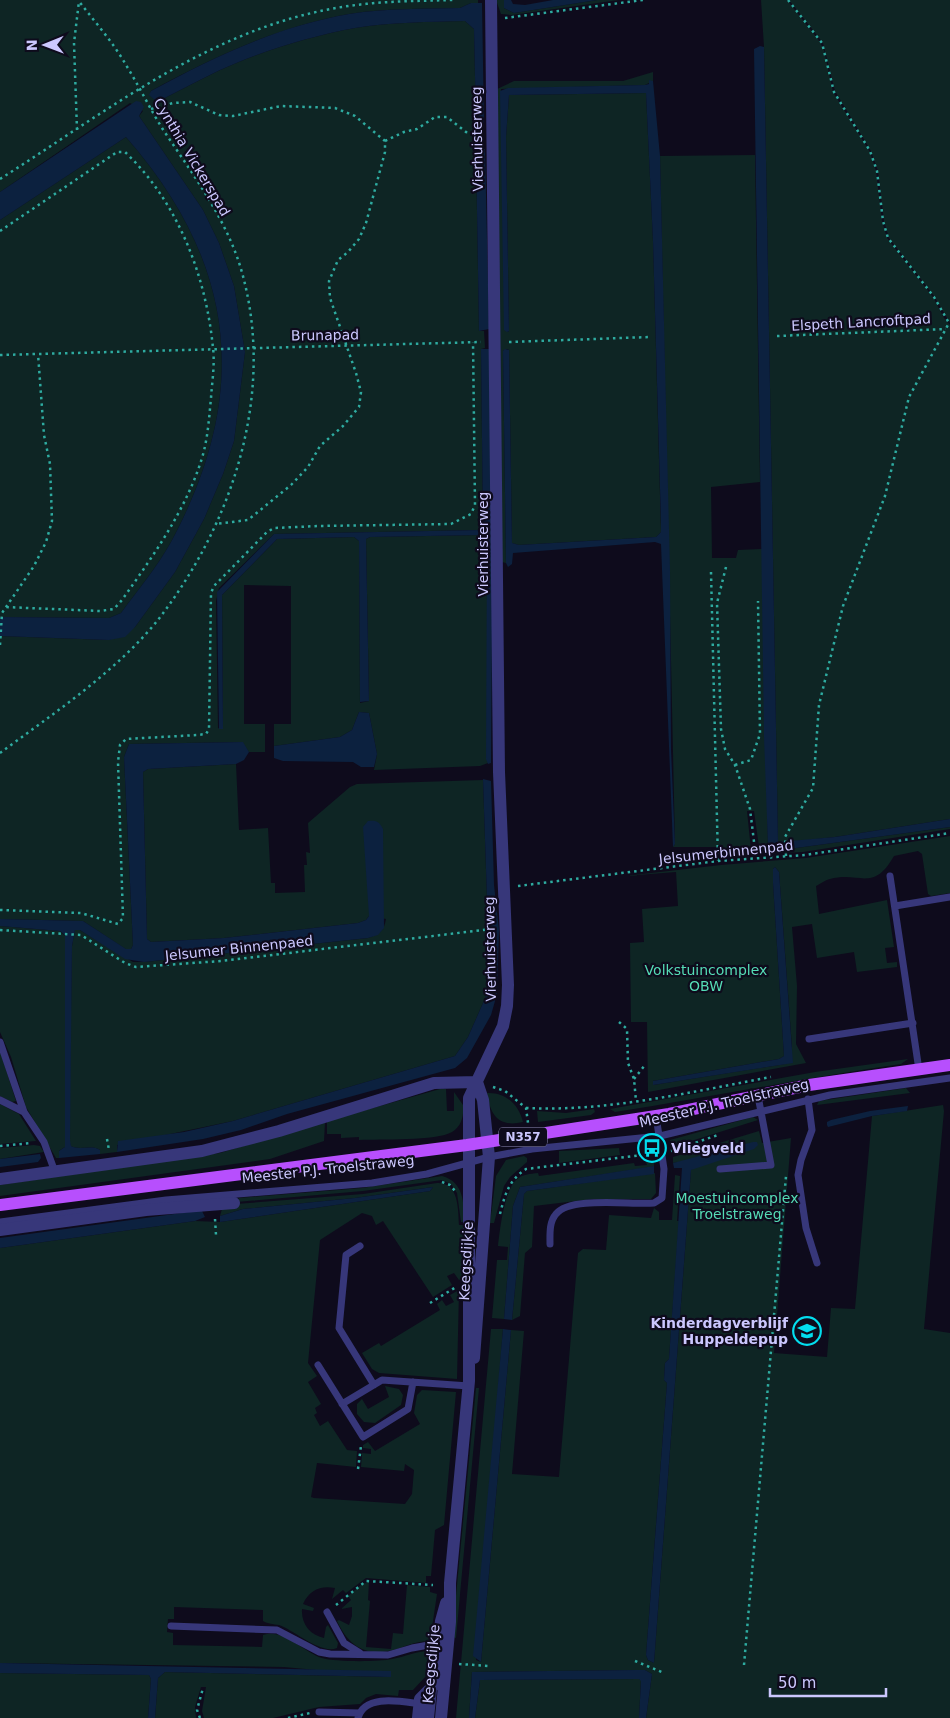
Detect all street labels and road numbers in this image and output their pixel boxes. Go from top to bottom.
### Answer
street label: Vierhuisterweg [468,86,486,192]
street label: Cynthia Vickerspad [150,95,234,219]
street label: Elspeth Lancroftpad [791,310,931,334]
street label: Brunapad [291,326,359,344]
street label: Vierhuisterweg [475,491,491,597]
street label: Jelsumerbinnenpad [657,837,794,867]
street label: Vierhuisterweg [481,896,499,1002]
street label: Jelsumer Binnenpaed [163,932,314,964]
street label: Meester P.J. Troelstraweg [638,1076,810,1130]
road number: N357 [499,1128,547,1146]
street label: Meester P.J. Troelstraweg [241,1152,415,1186]
street label: Keegsdijkje [456,1221,476,1301]
street label: Keegsdijkje [420,1624,442,1704]

